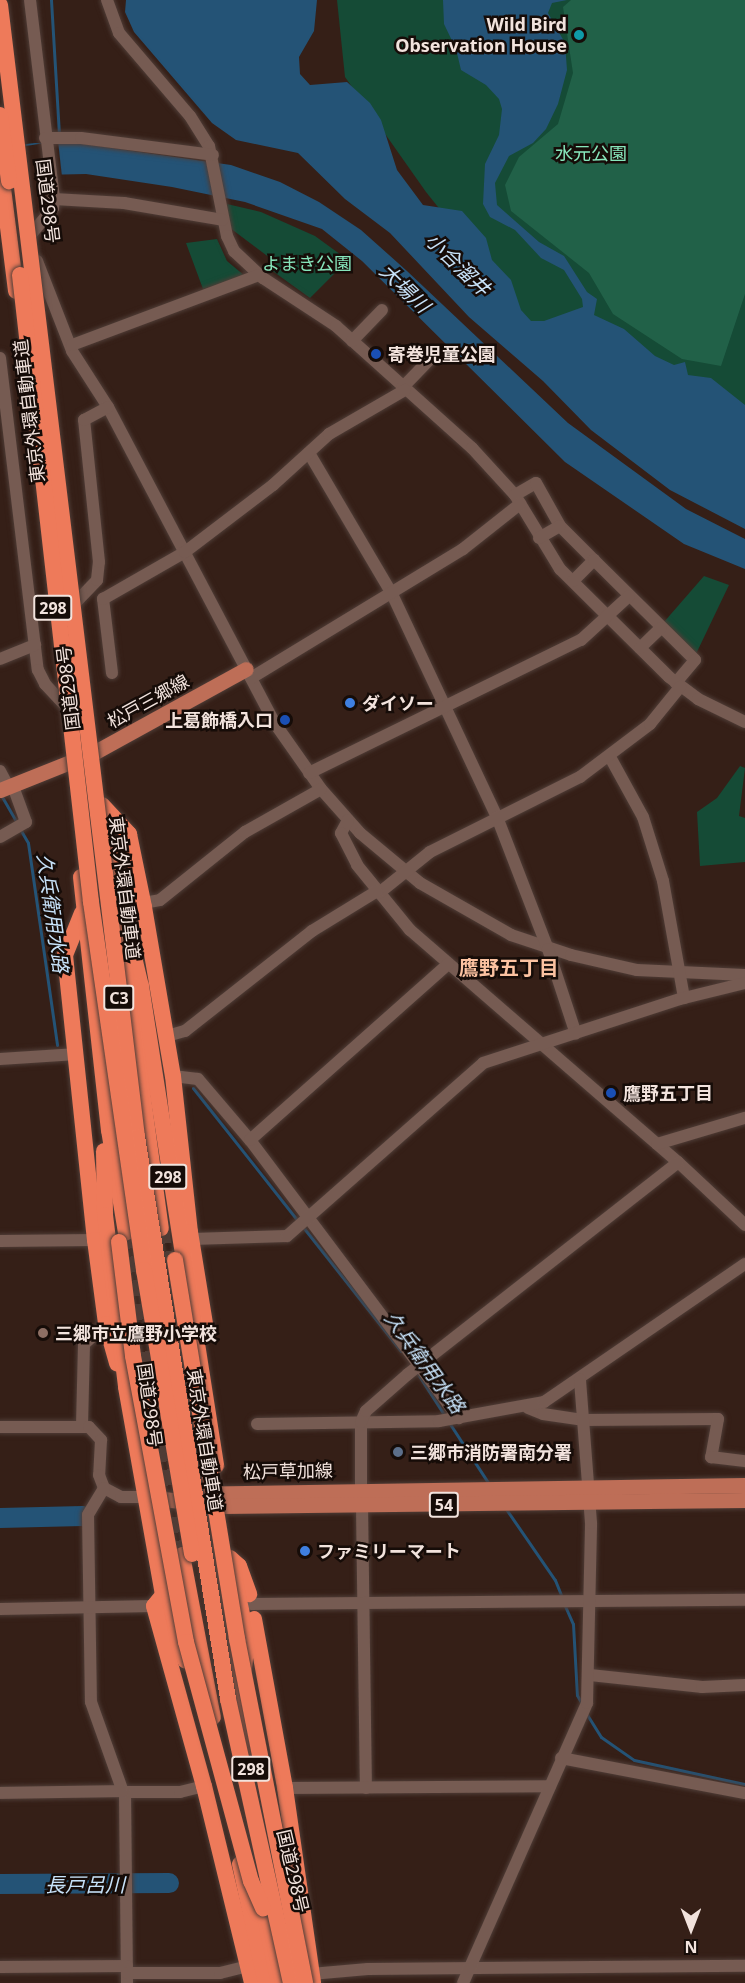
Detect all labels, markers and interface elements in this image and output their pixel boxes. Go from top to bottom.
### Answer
place label: Wild Bird Observation House [395,14,567,57]
marker: Wild Bird Observation House [572,28,586,42]
park label: 水元公園 [555,142,627,164]
street label: 国道298号 [32,158,64,244]
water label: 小合溜井 [421,228,495,300]
park label: よまき公園 [262,252,352,274]
water label: 大場川 [375,259,435,317]
street label: 東京外環自動車道 [10,338,48,484]
place label: 寄巻児童公園 [388,343,496,365]
marker: 寄巻児童公園 [369,347,383,361]
road number: 298 [32,595,74,621]
street label: 国道298号 [52,645,84,731]
street label: 松戸三郷線 [103,670,193,732]
place label: ダイソー [362,692,434,714]
marker: ダイソー [343,696,357,710]
place label: 上葛飾橋入口 [165,709,273,731]
marker: 上葛飾橋入口 [278,713,292,727]
street label: 東京外環自動車道 [106,815,144,961]
water label: 久兵衛用水路 [33,852,73,974]
district label: 鷹野五丁目 [459,955,559,979]
road number: C3 [102,985,136,1011]
place label: 鷹野五丁目 [623,1082,713,1104]
marker: 鷹野五丁目 [604,1086,618,1100]
road number: 298 [147,1164,189,1190]
water label: 久兵衛用水路 [380,1306,470,1418]
place label: 三郷市立鷹野小学校 [55,1322,217,1344]
marker: 三郷市立鷹野小学校 [36,1326,50,1340]
street label: 国道298号 [133,1361,167,1449]
street label: 東京外環自動車道 [183,1367,227,1513]
place label: 三郷市消防署南分署 [410,1441,572,1463]
marker: 三郷市消防署南分署 [391,1445,405,1459]
street label: 松戸草加線 [243,1459,333,1483]
road number: 54 [428,1492,460,1518]
place label: ファミリーマート [317,1540,461,1562]
marker: ファミリーマート [298,1544,312,1558]
road number: 298 [230,1756,272,1782]
street label: 国道298号 [273,1827,313,1915]
water label: 長戸呂川 [45,1872,125,1896]
north arrow [661,1899,721,1959]
text: N [685,1936,698,1958]

